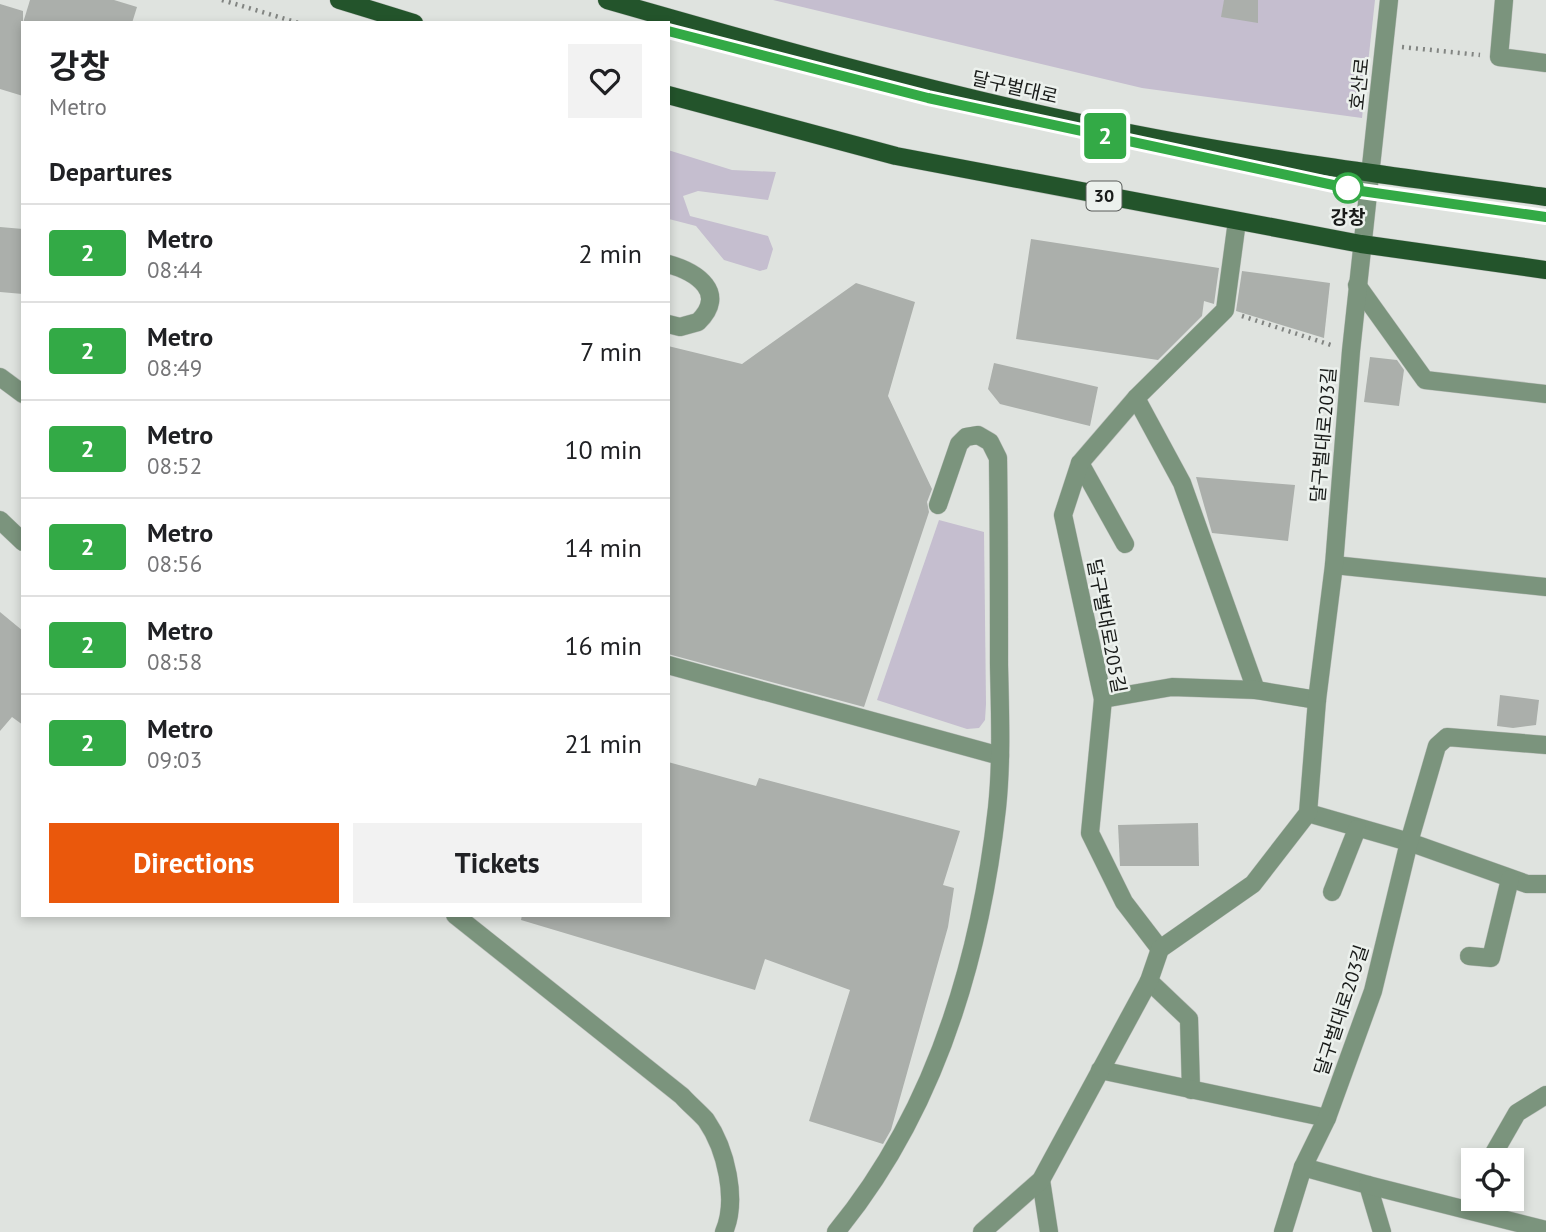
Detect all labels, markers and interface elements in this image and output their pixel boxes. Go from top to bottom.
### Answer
text: 강창 [49,44,110,87]
button: heart [568,44,642,118]
street label: 호산로 [1344,57,1374,111]
street label: 달구벌대로 [970,65,1060,109]
text: Metro [49,92,107,121]
line badge: 2 [1082,113,1128,159]
text: 2 [1098,120,1112,151]
text: Departures [49,155,172,188]
marker: 강창 [1333,173,1363,203]
road number: 30 [1086,182,1122,210]
place label: 강창 [1331,205,1365,229]
text: Metro [147,222,213,255]
text: 2 [81,237,94,268]
text: 2 min [579,237,642,270]
text: 08:44 [147,255,202,284]
text: Metro [147,320,213,353]
text: 2 [81,335,94,366]
text: 7 min [580,335,642,368]
text: 08:49 [147,353,202,382]
street label: 달구벌대로203길 [1305,366,1341,504]
text: Metro [147,418,213,451]
text: 2 [81,433,94,464]
text: 10 min [564,433,642,466]
text: 08:52 [147,451,202,480]
text: Metro [147,516,213,549]
text: 2 [81,531,94,562]
text: 14 min [564,531,642,564]
text: 08:56 [147,549,202,578]
street label: 달구벌대로205길 [1082,557,1132,695]
text: Metro [147,614,213,647]
text: 2 [81,629,94,660]
text: 16 min [564,629,642,662]
text: 08:58 [147,647,202,676]
text: Metro [147,712,213,745]
text: 2 [81,727,94,758]
text: 21 min [564,727,642,760]
text: 09:03 [147,745,202,774]
button: Directions [49,823,339,903]
button: Tickets [353,823,642,903]
street label: 달구벌대로203길 [1309,942,1373,1078]
map controls [1461,1148,1524,1211]
button: locate [1461,1148,1524,1211]

